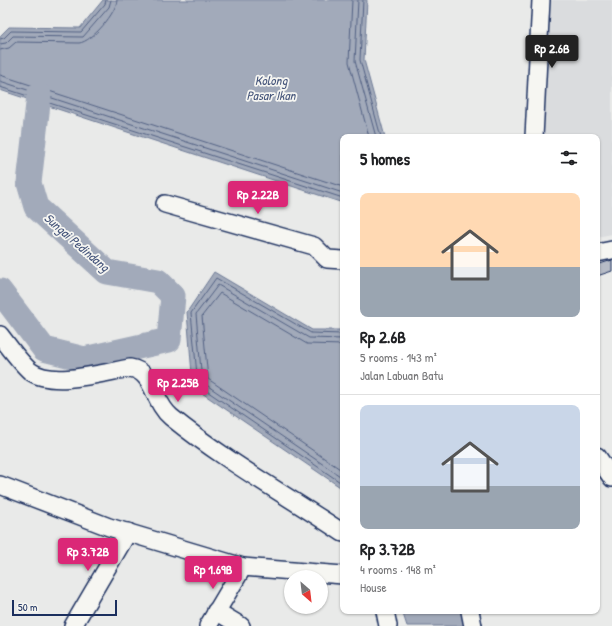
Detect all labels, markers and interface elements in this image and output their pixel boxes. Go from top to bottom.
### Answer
pin: Rp 2.6B [515,35,589,69]
text: Rp 2.6B [534,39,570,57]
water label: Kolong Pasar Ikan [247,71,297,104]
text: 5 homes [360,147,410,170]
icon: filters [558,147,580,169]
pin: Rp 2.22B [217,181,299,215]
text: Rp 2.22B [237,185,279,203]
water label: Sungai Pedindang [40,209,114,277]
icon: home [434,219,506,291]
text: Rp 2.6B [360,325,406,348]
text: 5 rooms · 143 m² [360,348,437,366]
text: Jalan Labuan Batu [360,366,443,384]
pin: Rp 2.25B [137,369,219,403]
text: Rp 2.25B [157,373,199,391]
icon: home [434,431,506,503]
text: Rp 3.72B [360,537,415,560]
pin: Rp 3.72B [47,538,129,572]
text: Rp 3.72B [67,542,109,560]
pin: Rp 1.69B [172,556,254,590]
text: Rp 1.69B [194,560,232,578]
text: 4 rooms · 148 m² [360,560,436,578]
north arrow [284,570,328,614]
map controls [284,570,328,614]
text: House [360,578,387,596]
scale bar [12,598,117,617]
text: 50 m [18,600,38,614]

